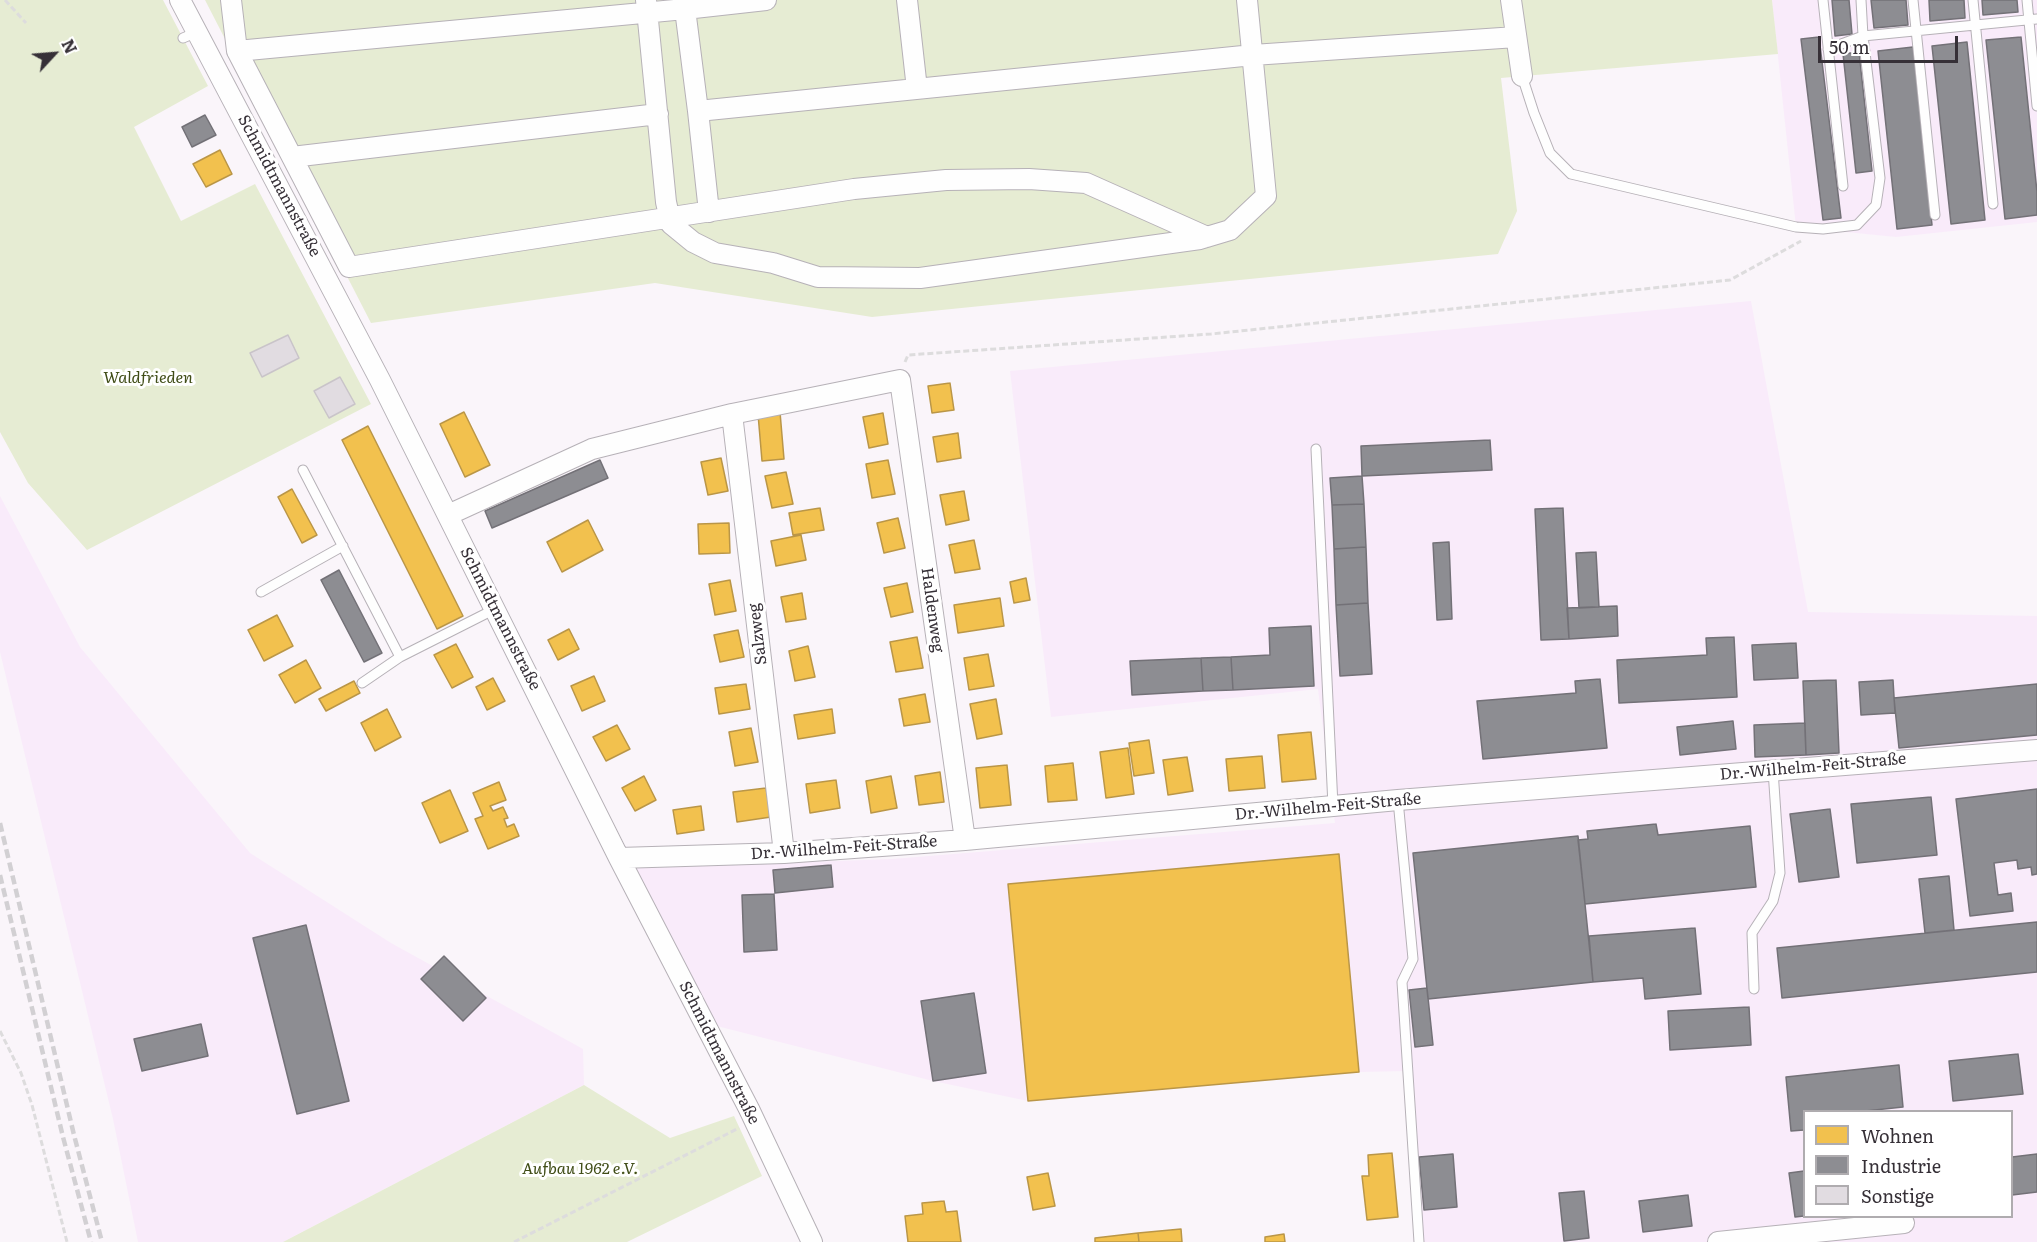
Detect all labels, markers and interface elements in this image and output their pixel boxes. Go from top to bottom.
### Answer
north arrow [24,24,84,84]
scale bar [1821,24,1960,62]
text: 50 m [1829,33,1870,60]
text: N [56,35,84,57]
street label: Schmidtmannstraße [233,112,325,260]
park label: Waldfrieden [103,368,193,388]
street label: Schmidtmannstraße [456,544,544,694]
street label: Haldenweg [917,566,947,654]
street label: Salzweg [745,602,771,666]
street label: Dr.-Wilhelm-Feit-Straße [1719,749,1907,785]
street label: Dr.-Wilhelm-Feit-Straße [1234,789,1422,825]
street label: Dr.-Wilhelm-Feit-Straße [750,832,938,864]
street label: Schmidtmannstraße [675,978,763,1128]
legend [1803,1110,2013,1218]
text: Wohnen [1861,1122,1934,1149]
text: Industrie [1861,1152,1941,1179]
park label: Aufbau 1962 e.V. [522,1159,638,1179]
text: Sonstige [1861,1182,1934,1209]

